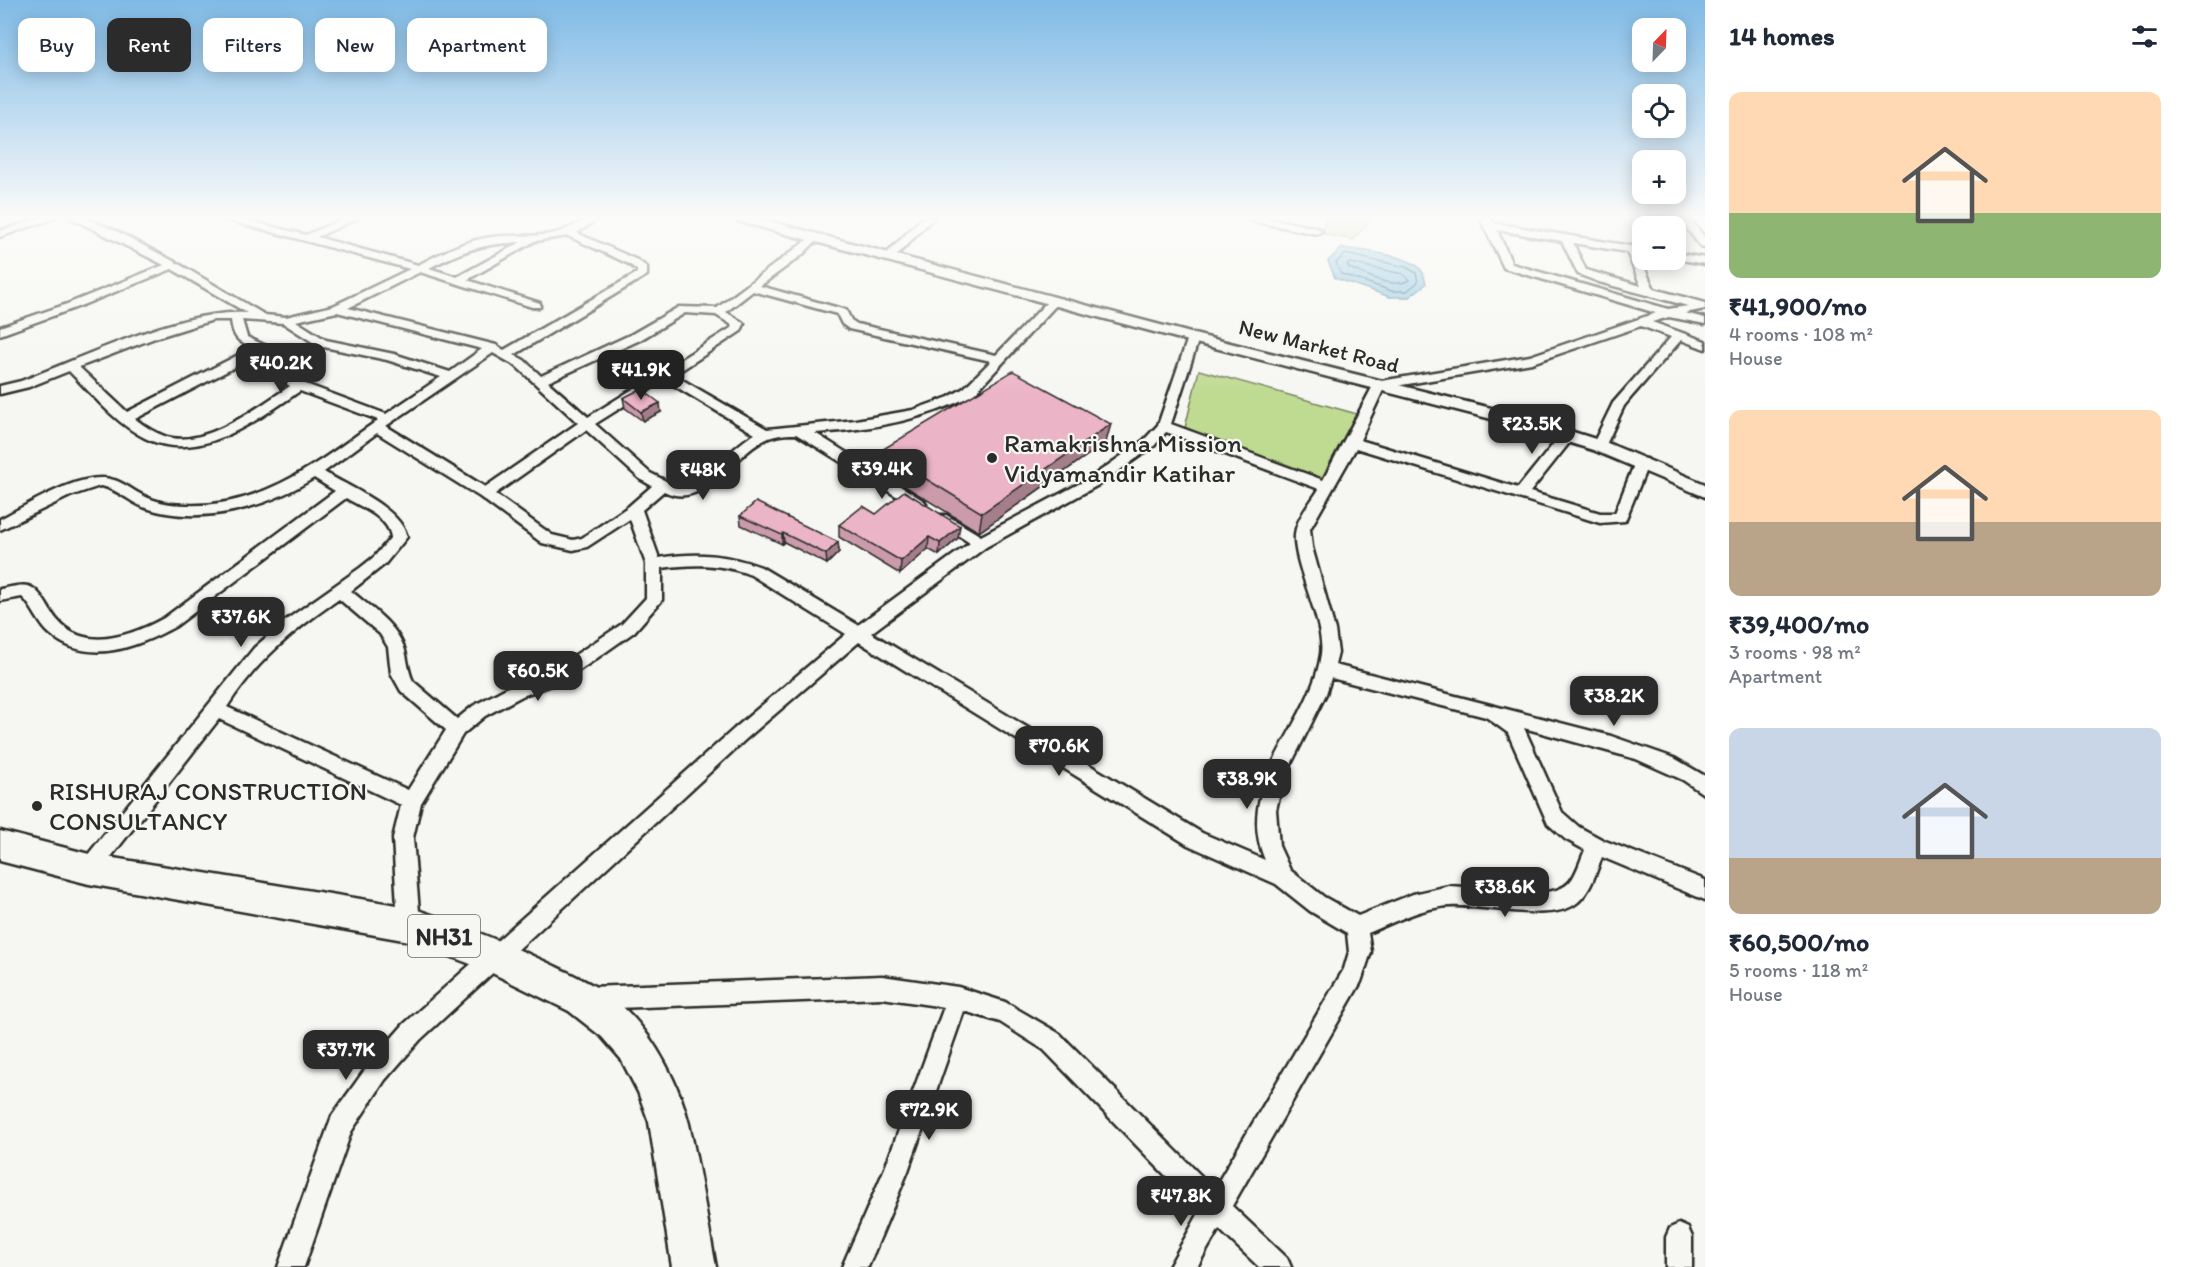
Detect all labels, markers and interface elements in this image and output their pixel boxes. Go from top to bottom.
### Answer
chip: Buy [18,18,95,72]
chip: Rent [107,18,191,72]
chip: Filters [203,18,303,72]
chip: New [315,18,395,72]
chip: Apartment [407,18,547,72]
north arrow [1632,18,1686,72]
map controls [1632,18,1686,270]
text: 14 homes [1729,20,1835,52]
icon: filters [2128,20,2161,53]
button: locate [1632,84,1686,138]
icon: home [1891,131,1999,239]
button: + [1632,150,1686,204]
button: − [1632,216,1686,270]
text: ₹41,900/mo [1729,290,1867,322]
street label: New Market Road [1236,313,1402,379]
text: 4 rooms · 108 m² [1729,322,1873,346]
pin: ₹40.2K [232,343,330,394]
text: House [1729,346,1783,370]
text: ₹40.2K [250,350,312,374]
pin: ₹41.9K [592,350,690,401]
text: ₹41.9K [611,357,671,381]
pin: ₹23.5K [1483,404,1581,455]
text: ₹23.5K [1502,411,1562,435]
place label: Ramakrishna Mission Vidyamandir Katihar [1004,427,1242,489]
pin: ₹39.4K [833,449,931,500]
icon: home [1891,449,1999,557]
pin: ₹48K [667,450,739,501]
marker: Ramakrishna Mission Vidyamandir Katihar [985,451,999,465]
text: ₹39.4K [852,456,912,480]
text: ₹48K [680,457,726,481]
pin: ₹37.6K [192,597,290,648]
text: ₹37.6K [212,604,270,628]
text: ₹39,400/mo [1729,608,1869,640]
text: 3 rooms · 98 m² [1729,640,1861,664]
pin: ₹60.5K [489,651,587,702]
text: ₹60.5K [508,658,568,682]
text: Apartment [1729,664,1822,688]
pin: ₹38.2K [1565,676,1663,727]
text: ₹38.2K [1584,683,1644,707]
pin: ₹70.6K [1010,726,1108,777]
text: ₹70.6K [1029,733,1089,757]
pin: ₹38.9K [1198,759,1296,810]
text: ₹38.9K [1217,766,1277,790]
icon: home [1891,767,1999,875]
place label: RISHURAJ CONSTRUCTION CONSULTANCY [49,775,367,837]
marker: RISHURAJ CONSTRUCTION CONSULTANCY [30,799,44,813]
pin: ₹38.6K [1456,867,1554,918]
text: ₹38.6K [1475,874,1535,898]
road number: NH31 [408,915,480,957]
text: ₹60,500/mo [1729,926,1869,958]
text: 5 rooms · 118 m² [1729,958,1868,982]
text: House [1729,982,1783,1006]
pin: ₹37.7K [297,1030,395,1081]
text: ₹37.7K [317,1037,375,1061]
pin: ₹72.9K [880,1090,978,1141]
text: ₹72.9K [900,1097,958,1121]
pin: ₹47.8K [1132,1176,1230,1227]
text: ₹47.8K [1151,1183,1211,1207]

